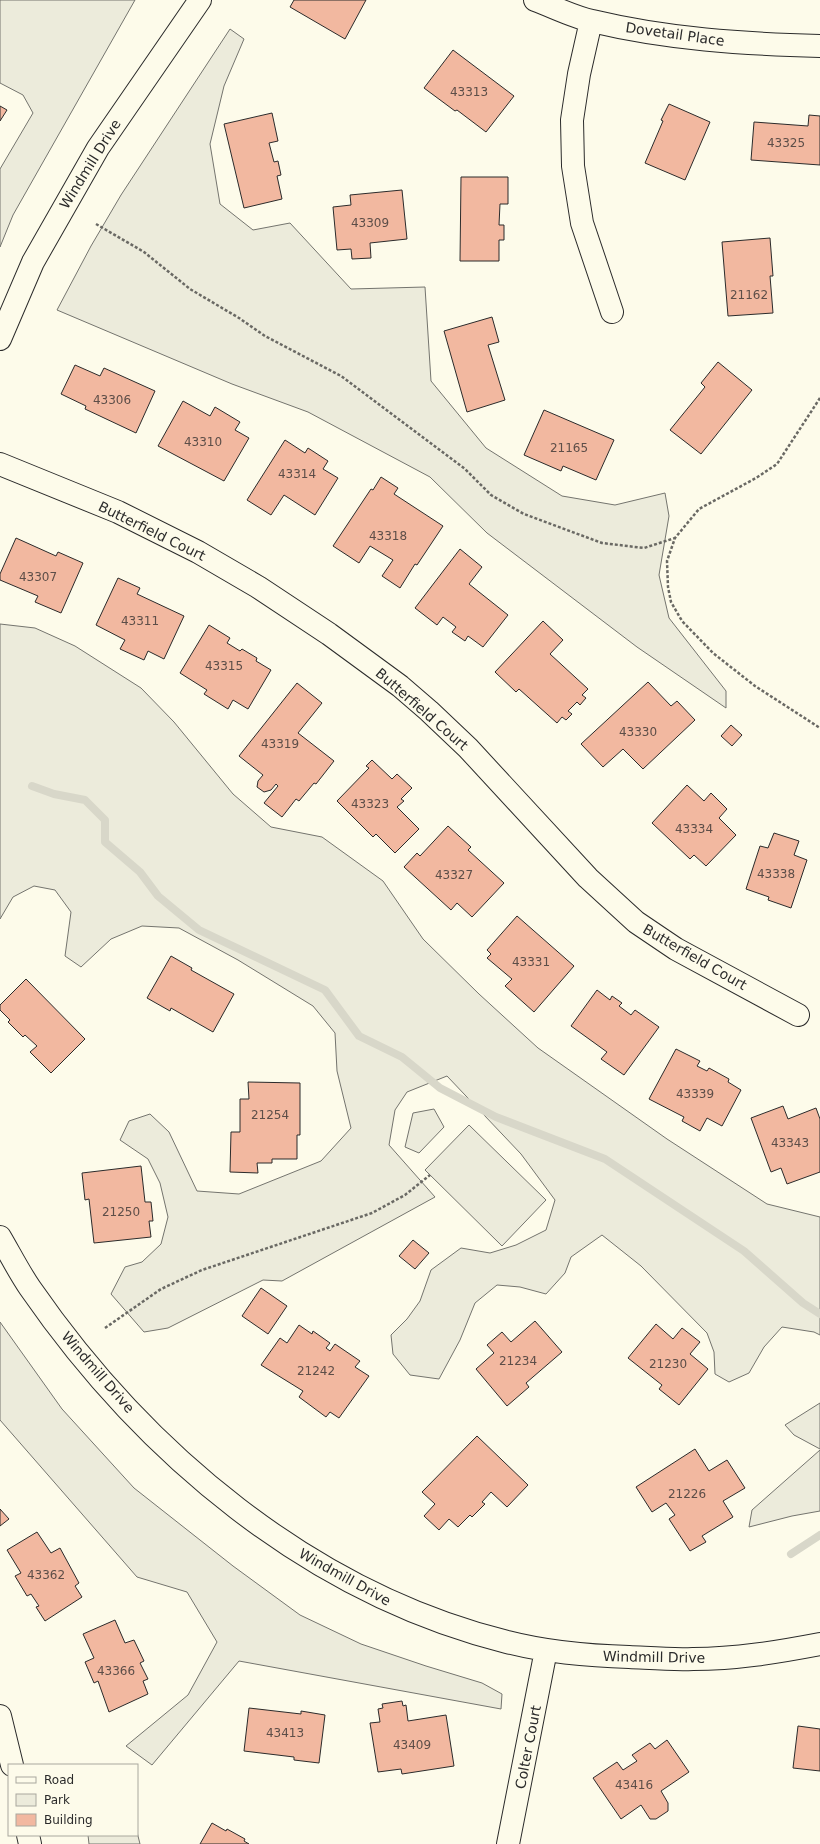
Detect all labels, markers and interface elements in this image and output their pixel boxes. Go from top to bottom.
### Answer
street label: Dovetail Place [624,19,726,49]
house number: 43313 [450,85,488,99]
street label: Windmill Drive [56,116,124,212]
house number: 43325 [767,136,805,150]
house number: 43309 [351,216,389,230]
house number: 21162 [730,288,768,302]
house number: 43306 [93,393,131,407]
house number: 43310 [184,435,222,449]
house number: 21165 [550,441,588,455]
house number: 43314 [278,467,316,481]
street label: Butterfield Court [96,498,209,564]
house number: 43318 [369,529,407,543]
house number: 43307 [19,570,57,584]
house number: 43311 [121,614,159,628]
house number: 43315 [205,659,243,673]
street label: Butterfield Court [373,665,472,754]
house number: 43330 [619,725,657,739]
house number: 43319 [261,737,299,751]
house number: 43323 [351,797,389,811]
house number: 43334 [675,822,713,836]
house number: 43338 [757,867,795,881]
house number: 43327 [435,868,473,882]
street label: Butterfield Court [640,921,750,993]
house number: 43331 [512,955,550,969]
house number: 43339 [676,1087,714,1101]
house number: 21254 [251,1108,289,1122]
house number: 43343 [771,1136,809,1150]
house number: 21250 [102,1205,140,1219]
street label: Windmill Drive [58,1328,138,1416]
house number: 21234 [499,1354,537,1368]
house number: 21230 [649,1357,687,1371]
house number: 21242 [297,1364,335,1378]
house number: 21226 [668,1487,706,1501]
street label: Windmill Drive [296,1545,394,1609]
house number: 43362 [27,1568,65,1582]
street label: Windmill Drive [603,1648,705,1666]
house number: 43366 [97,1664,135,1678]
street label: Colter Court [512,1703,544,1790]
house number: 43413 [266,1726,304,1740]
house number: 43409 [393,1738,431,1752]
legend [8,1764,138,1836]
text: Road [44,1773,74,1787]
house number: 43416 [615,1778,653,1792]
text: Park [44,1793,70,1807]
text: Building [44,1813,93,1827]

